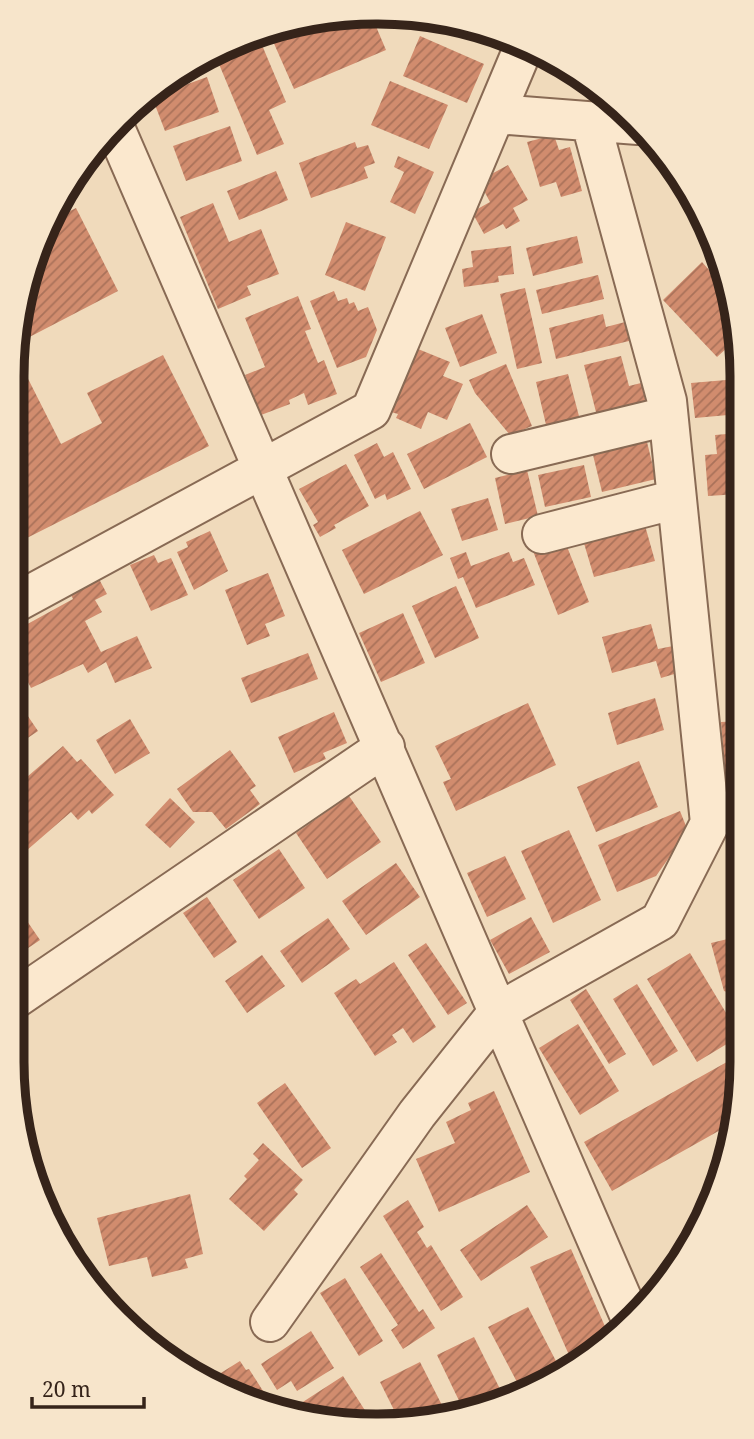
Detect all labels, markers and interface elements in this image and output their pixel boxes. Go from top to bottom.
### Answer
scale bar [32,1366,144,1410]
text: 20 m [42,1375,91,1403]

